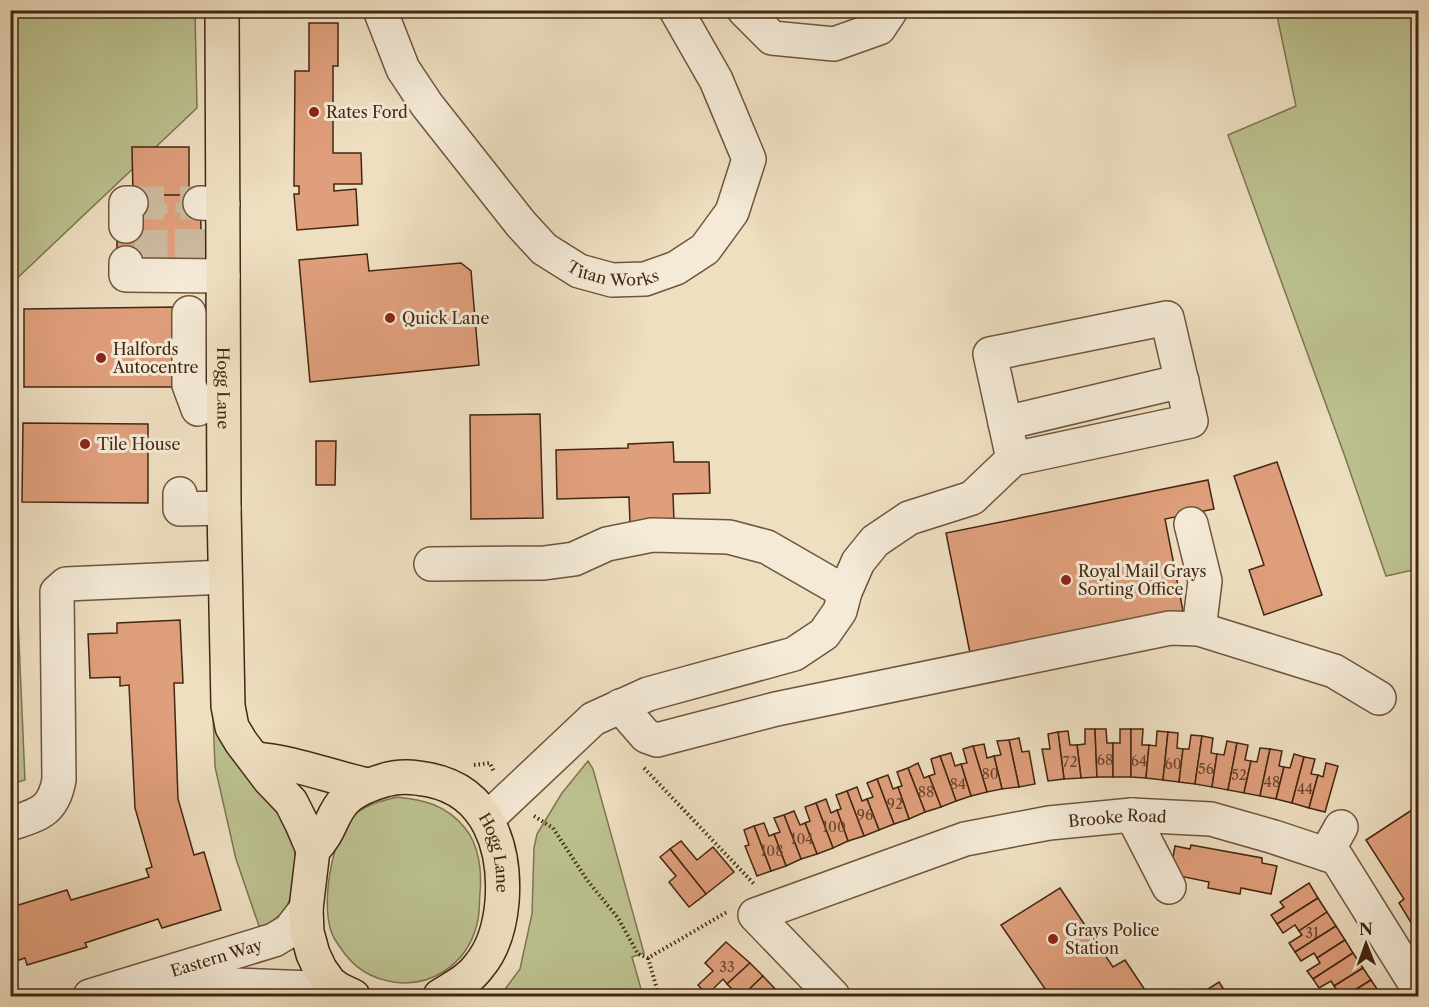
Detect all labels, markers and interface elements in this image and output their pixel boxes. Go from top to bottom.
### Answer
place label: Rates Ford [326,102,408,122]
marker: Rates Ford [307,105,321,119]
street label: Titan Works [563,256,661,290]
place label: Quick Lane [402,308,490,328]
marker: Quick Lane [383,311,397,325]
place label: Halfords Autocentre [112,339,199,377]
street label: Hogg Lane [213,347,234,429]
marker: Halfords Autocentre [94,351,108,365]
place label: Tile House [97,434,181,454]
marker: Tile House [78,437,92,451]
place label: Royal Mail Grays Sorting Office [1078,561,1206,599]
marker: Royal Mail Grays Sorting Office [1059,573,1073,587]
house number: 68 [1097,751,1113,769]
house number: 64 [1131,752,1147,770]
house number: 72 [1063,753,1077,771]
house number: 60 [1164,755,1182,773]
house number: 56 [1198,760,1214,778]
house number: 80 [981,765,999,783]
house number: 52 [1231,766,1247,784]
house number: 48 [1264,773,1280,791]
house number: 84 [950,775,966,793]
house number: 44 [1297,780,1313,798]
house number: 88 [918,783,934,801]
house number: 92 [887,795,903,813]
street label: Brooke Road [1067,805,1167,831]
house number: 96 [857,806,873,824]
street label: Hogg Lane [474,809,513,893]
house number: 100 [822,818,846,836]
house number: 104 [791,830,813,848]
house number: 108 [760,842,784,860]
north arrow [1336,914,1396,974]
text: N [1359,919,1373,939]
place label: Grays Police Station [1065,920,1159,958]
house number: 31 [1305,924,1319,942]
marker: Grays Police Station [1046,932,1060,946]
street label: Eastern Way [168,934,265,981]
house number: 33 [719,958,735,976]

